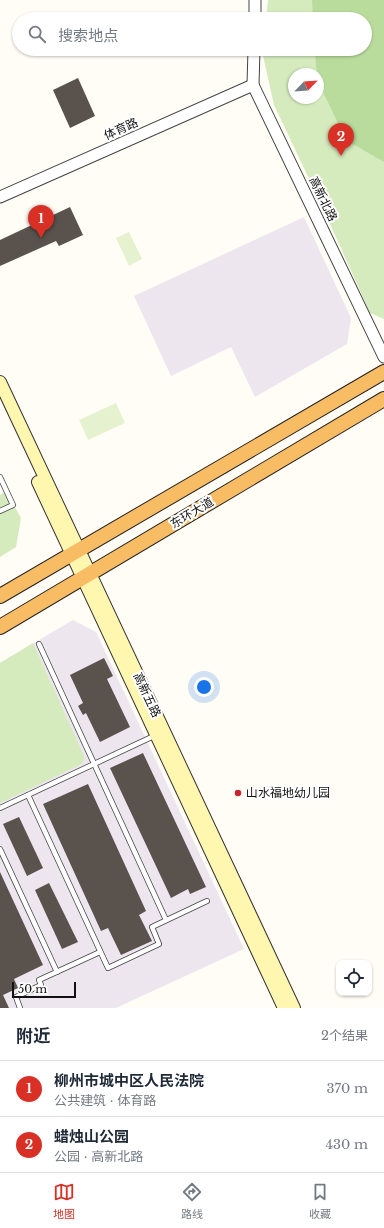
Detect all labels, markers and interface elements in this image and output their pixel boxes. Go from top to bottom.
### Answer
search box [12,12,372,56]
icon: search [26,23,48,45]
text: 搜索地点 [58,26,118,45]
north arrow [288,68,324,104]
street label: 体育路 [101,114,140,143]
pin: 2 [328,123,354,156]
street label: 高新北路 [306,174,341,224]
pin: 1 [28,205,54,238]
street label: 东环大道 [167,494,216,531]
street label: 高新五路 [131,670,164,720]
your location [194,677,214,697]
place label: 山水福地幼儿园 [246,785,330,800]
marker: 山水福地幼儿园 [233,788,243,798]
map controls [336,960,372,996]
button: locate [336,960,372,996]
scale bar [12,980,76,999]
text: 50 m [18,982,47,996]
text: 附近 [16,1026,50,1047]
text: 2个结果 [321,1027,368,1044]
text: 柳州市城中区人民法院 [54,1071,204,1090]
text: 1 [26,1080,32,1097]
text: 370 m [327,1080,368,1097]
text: 公共建筑 · 体育路 [54,1092,156,1109]
text: 蜡烛山公园 [54,1127,129,1146]
text: 2 [25,1136,33,1153]
text: 430 m [325,1136,368,1153]
text: 公园 · 高新北路 [54,1148,143,1165]
tab: 地图 [53,1181,75,1221]
tab: 路线 [181,1181,203,1221]
tab: 收藏 [309,1181,331,1221]

